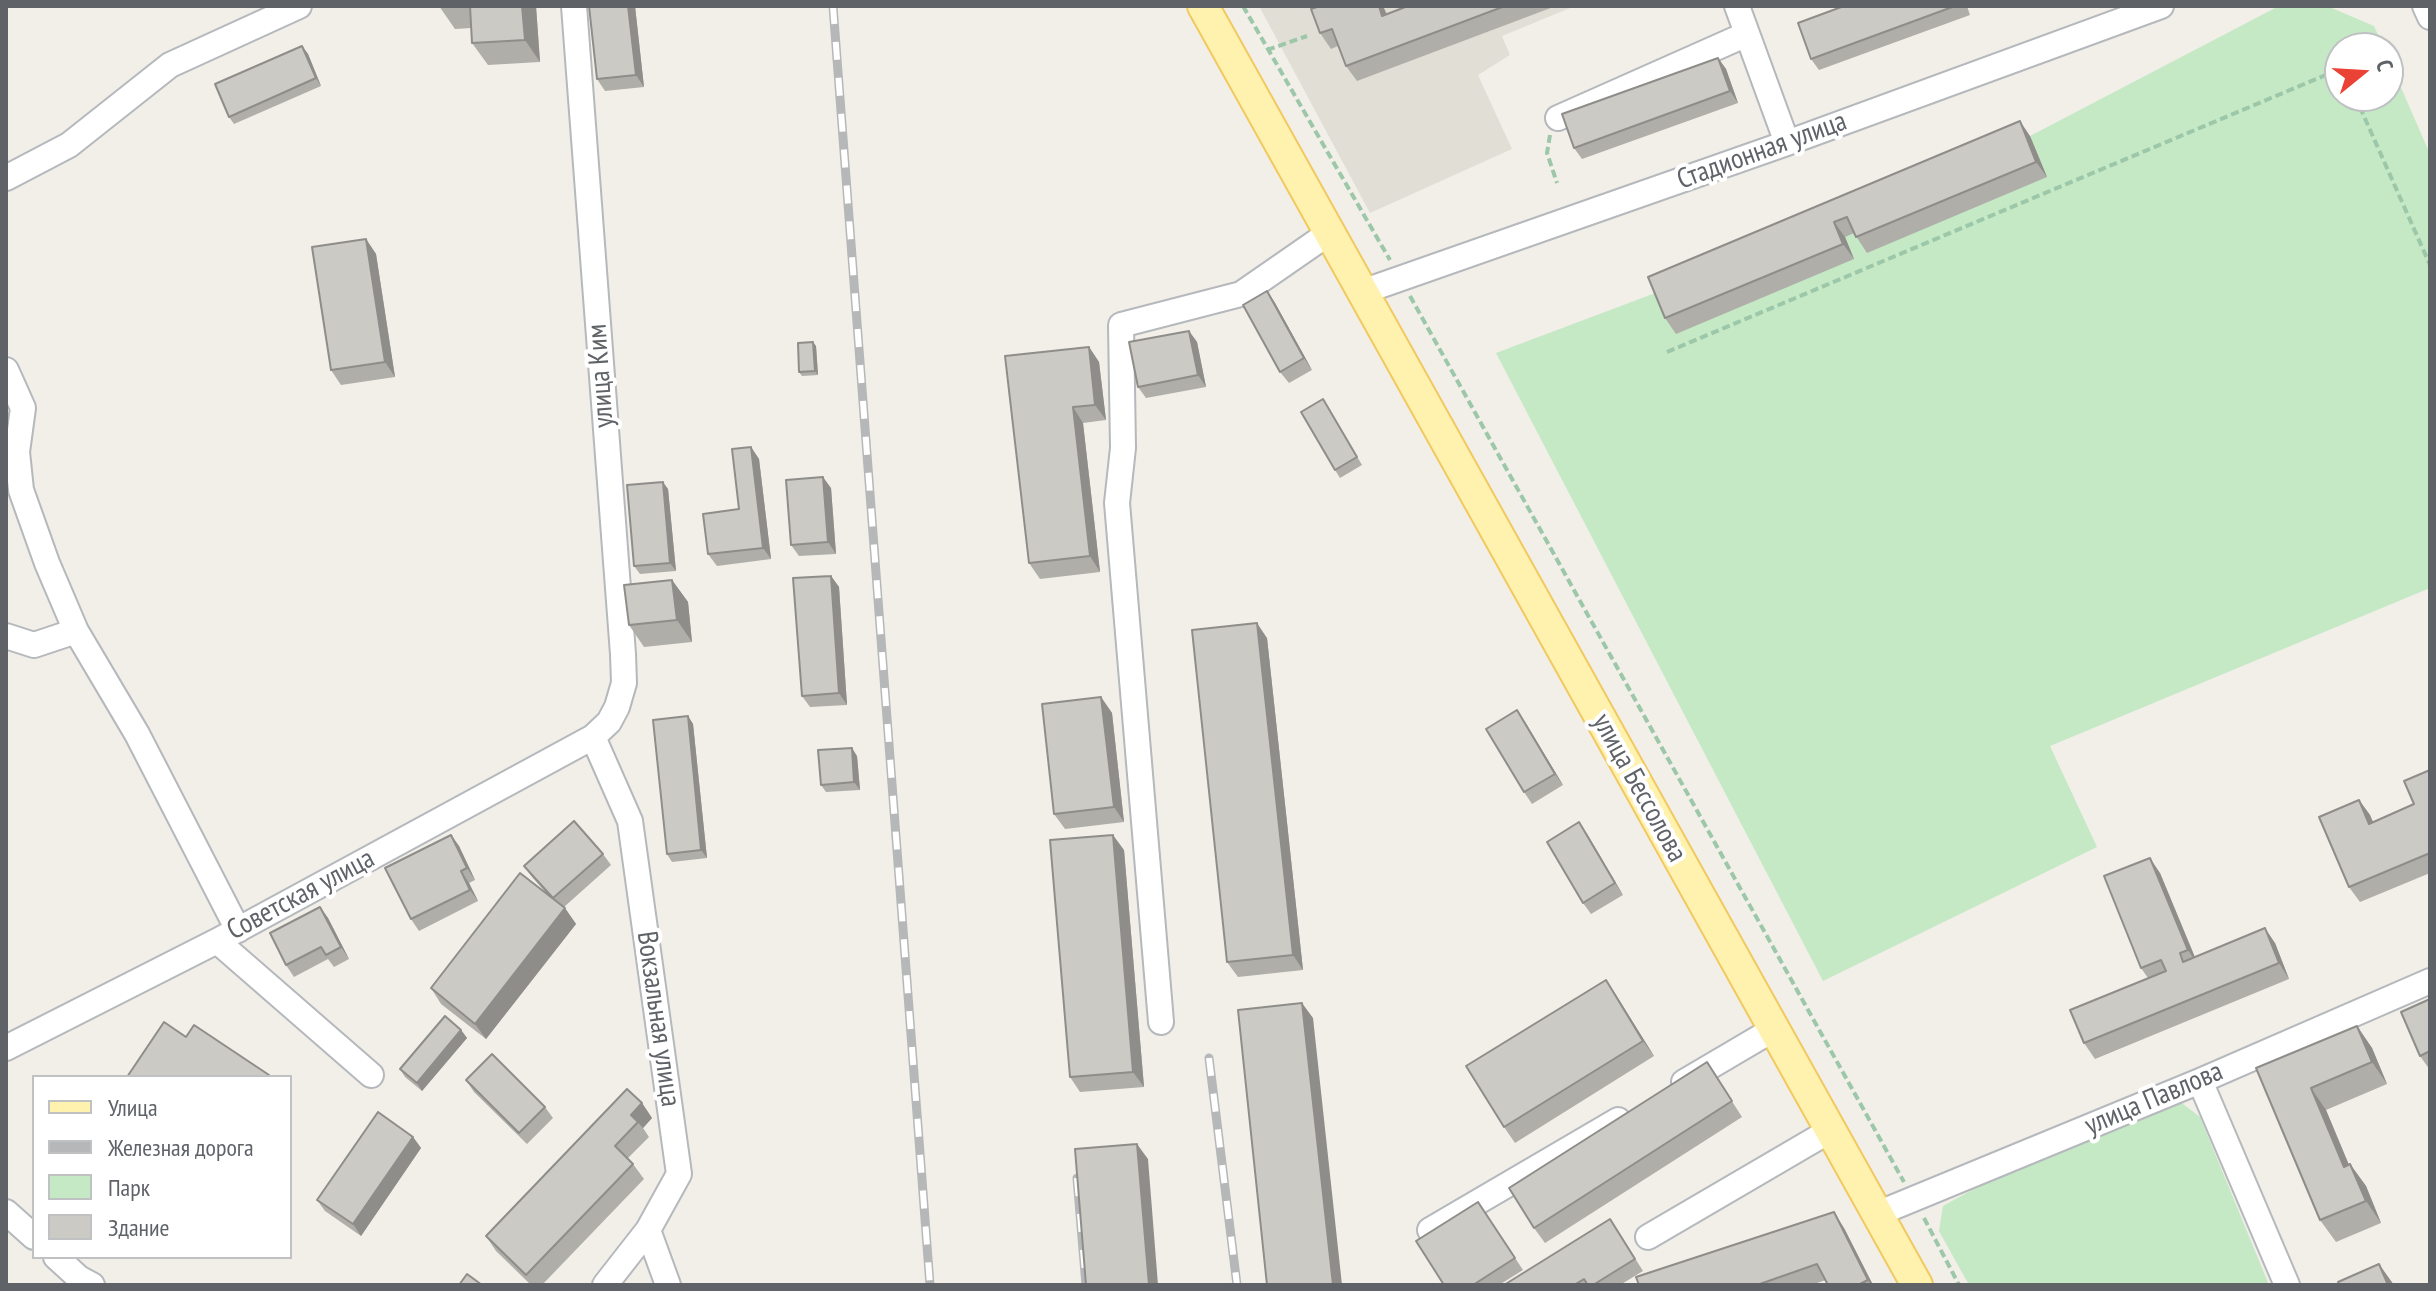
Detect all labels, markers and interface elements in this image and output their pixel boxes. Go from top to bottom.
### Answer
north arrow [2324,32,2404,112]
text: С [2370,56,2400,74]
street label: Стадионная улица [1673,105,1851,197]
street label: улица Ким [581,323,621,429]
street label: улица Бессолова [1584,708,1694,868]
street label: Советская улица [222,842,380,948]
street label: Вокзальная улица [629,929,687,1109]
street label: улица Павлова [2080,1055,2228,1143]
legend [32,1075,292,1259]
text: Улица [108,1092,158,1123]
text: Железная дорога [108,1132,254,1163]
text: Парк [108,1172,150,1203]
text: Здание [108,1212,169,1243]

